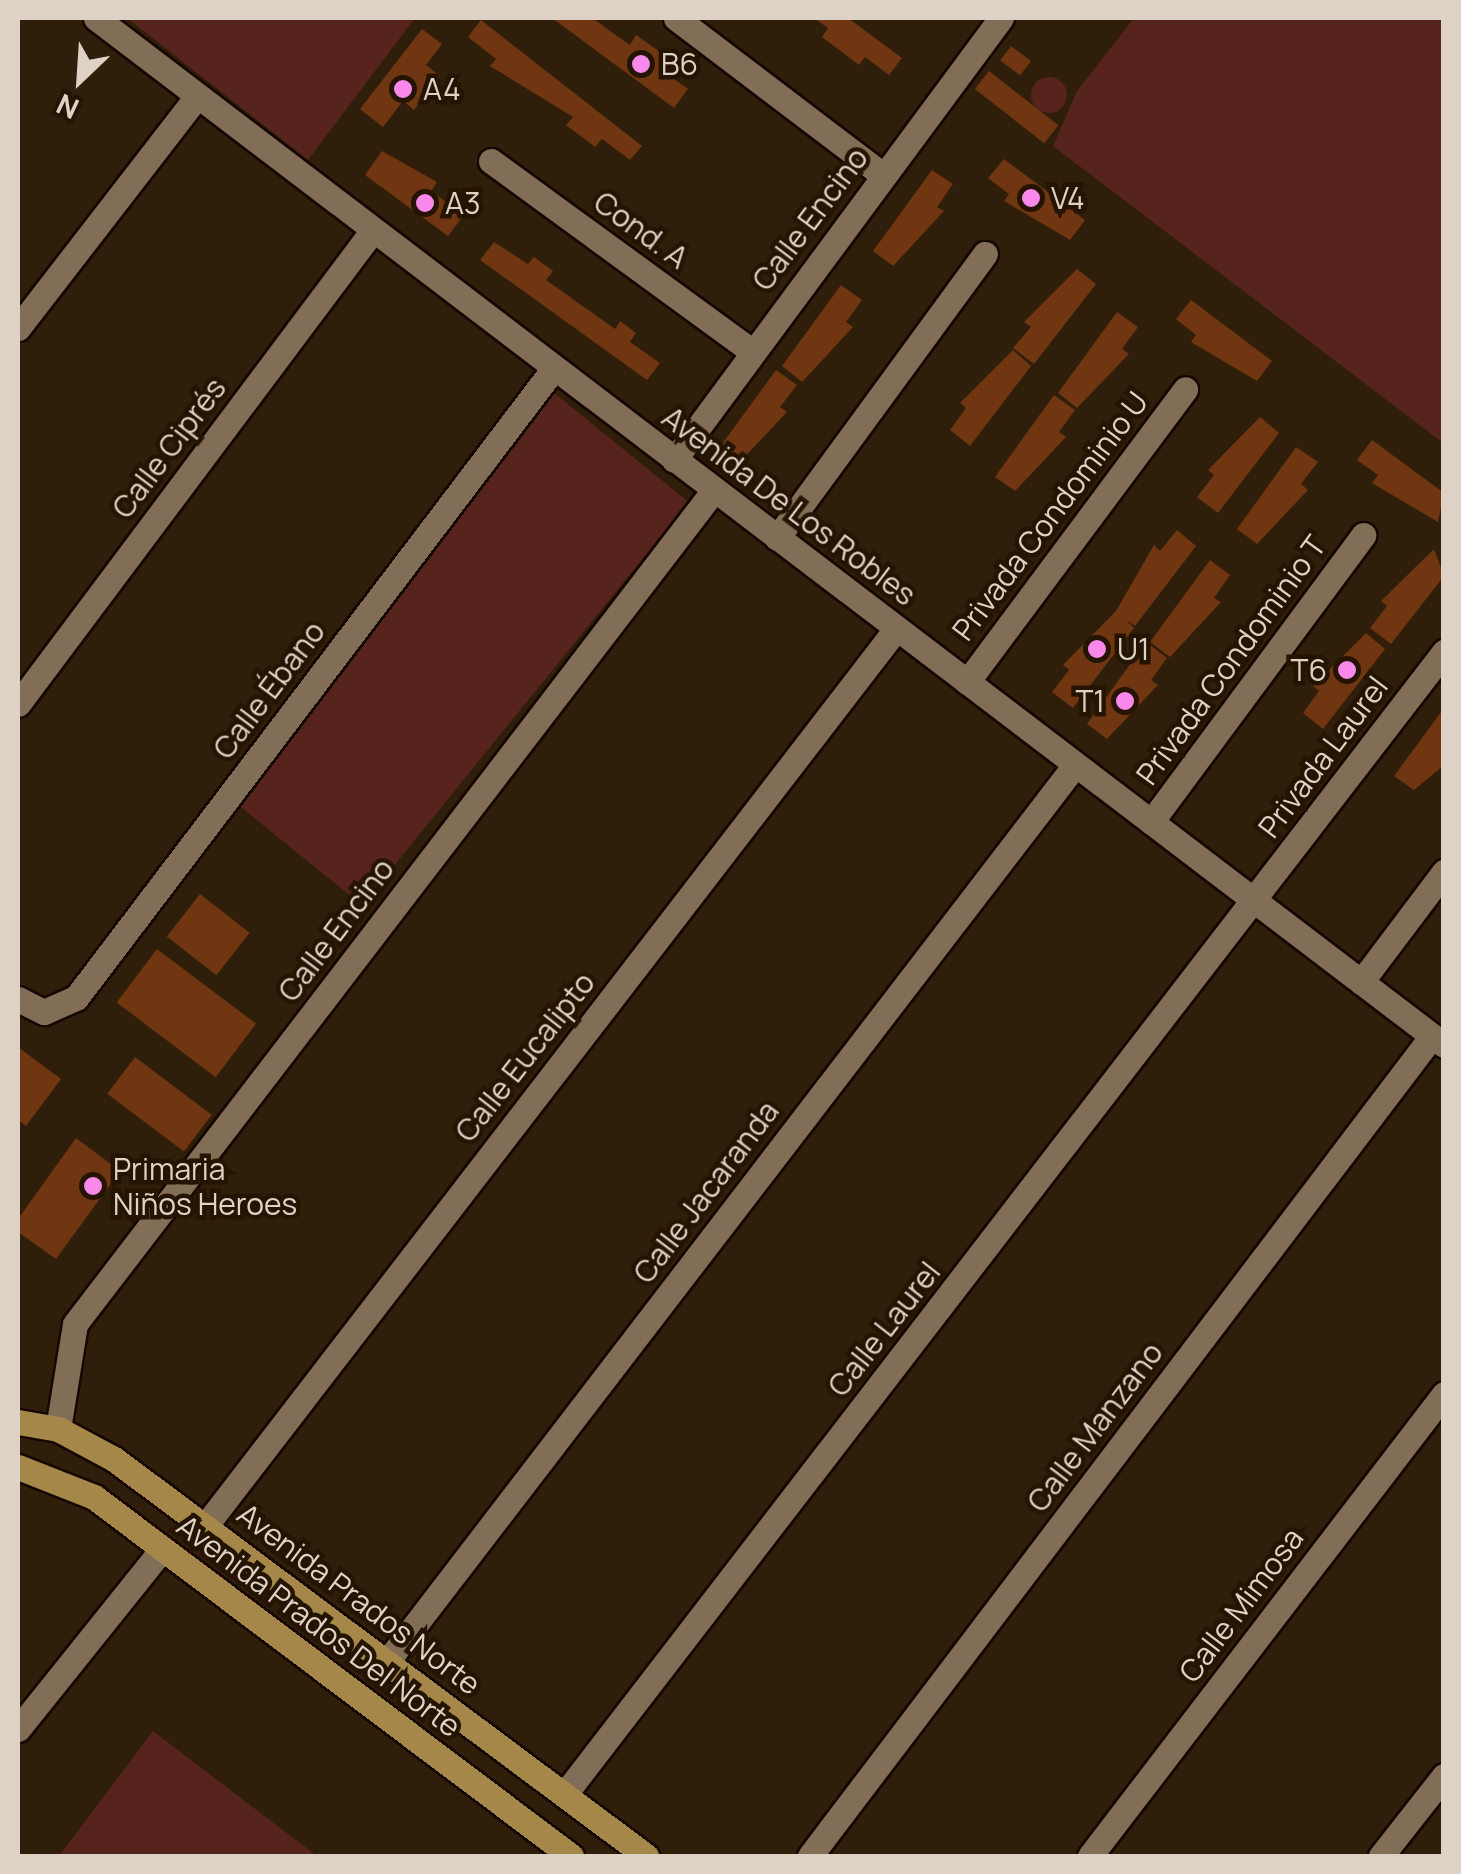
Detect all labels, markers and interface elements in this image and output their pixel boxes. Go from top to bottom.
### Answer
north arrow [30,30,130,130]
place label: B6 [661,46,698,82]
marker: B6 [630,53,652,75]
place label: A4 [423,71,461,107]
marker: A4 [392,78,414,100]
text: N [50,86,84,129]
street label: Calle Encino [745,141,875,297]
place label: V4 [1051,180,1085,216]
street label: Cond. A [587,184,695,276]
place label: A3 [445,185,481,221]
marker: V4 [1020,187,1042,209]
marker: A3 [414,192,436,214]
street label: Calle Ciprés [105,371,233,525]
street label: Privada Condominio U [945,385,1155,647]
street label: Avenida De Los Robles [655,399,923,613]
street label: Privada Condominio T [1129,529,1333,791]
street label: Calle Ébano [206,614,332,766]
place label: U1 [1117,631,1150,667]
marker: U1 [1086,638,1108,660]
place label: T6 [1290,652,1327,688]
marker: T6 [1336,659,1358,681]
street label: Privada Laurel [1251,669,1395,845]
place label: T1 [1075,683,1105,719]
marker: T1 [1114,690,1136,712]
street label: Calle Encino [271,852,401,1008]
street label: Calle Eucalipto [448,965,602,1149]
street label: Calle Jacaranda [626,1094,786,1290]
place label: Primaria Niños Heroes [113,1151,297,1222]
marker: Primaria Niños Heroes [82,1175,104,1197]
street label: Calle Laurel [820,1255,948,1403]
street label: Calle Manzano [1020,1335,1170,1519]
street label: Avenida Prados Norte [230,1496,488,1702]
street label: Avenida Prados Del Norte [170,1508,468,1744]
street label: Calle Mimosa [1171,1521,1311,1689]

